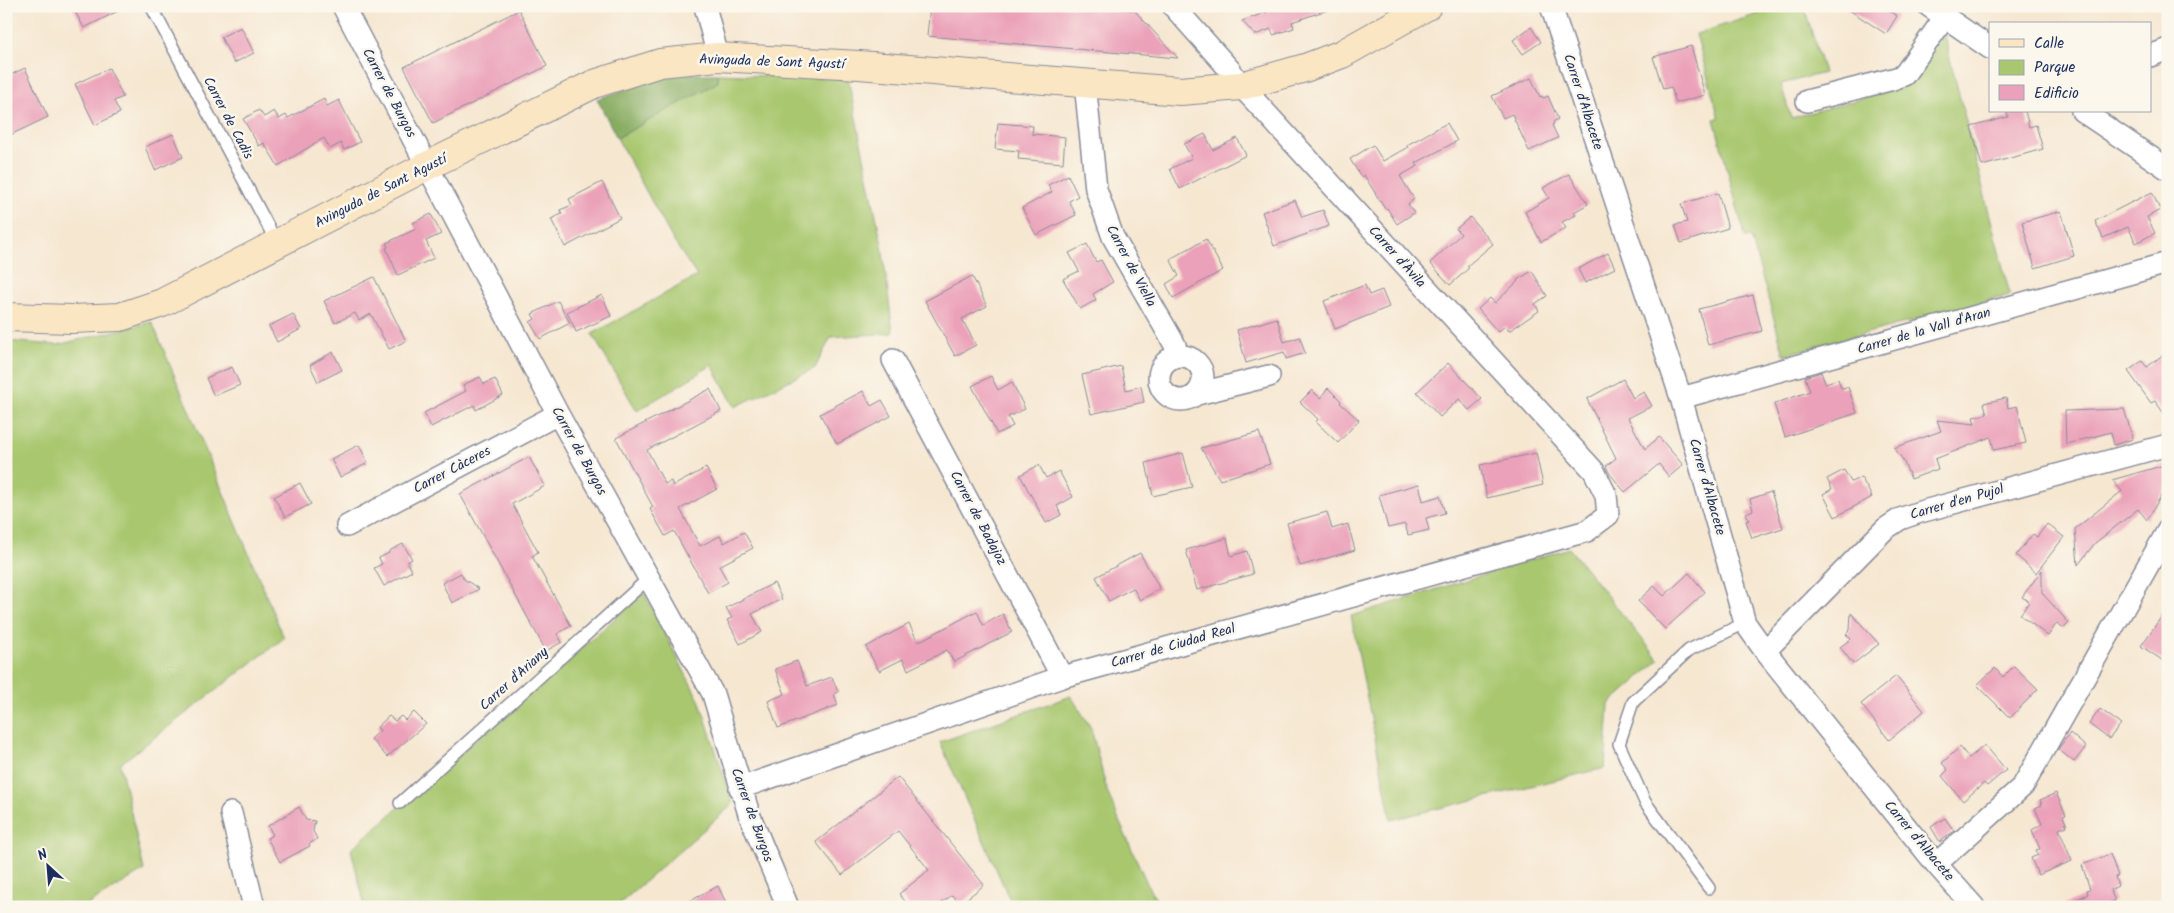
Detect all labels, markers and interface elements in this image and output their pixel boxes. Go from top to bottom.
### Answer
legend [1989,22,2152,112]
text: Calle [2034,32,2064,56]
street label: Carrer de Burgos [356,44,422,142]
street label: Avinguda de Sant Agustí [699,48,848,76]
street label: Carrer d'Albacete [1557,51,1609,154]
text: Parque [2034,56,2075,80]
street label: Carrer de Cadis [197,73,259,163]
text: Edificio [2034,82,2079,106]
street label: Avinguda de Sant Agustí [311,147,453,234]
street label: Carrer de Viella [1100,221,1162,311]
street label: Carrer d'Àvila [1363,221,1431,293]
street label: Carrer de la Vall d'Aran [1855,301,1993,361]
street label: Carrer de Burgos [545,402,613,500]
street label: Carrer d'Albacete [1683,436,1732,539]
street label: Carrer Càceres [409,440,495,500]
street label: Carrer de Badajoz [944,467,1012,569]
street label: Carrer d'en Pujol [1907,478,2007,526]
street label: Carrer de Ciudad Real [1108,618,1238,674]
street label: Carrer d'Ariany [474,641,554,716]
street label: Carrer de Burgos [725,765,779,865]
street label: Carrer d'Albacete [1878,796,1960,887]
north arrow [22,840,72,890]
text: N [34,843,52,867]

